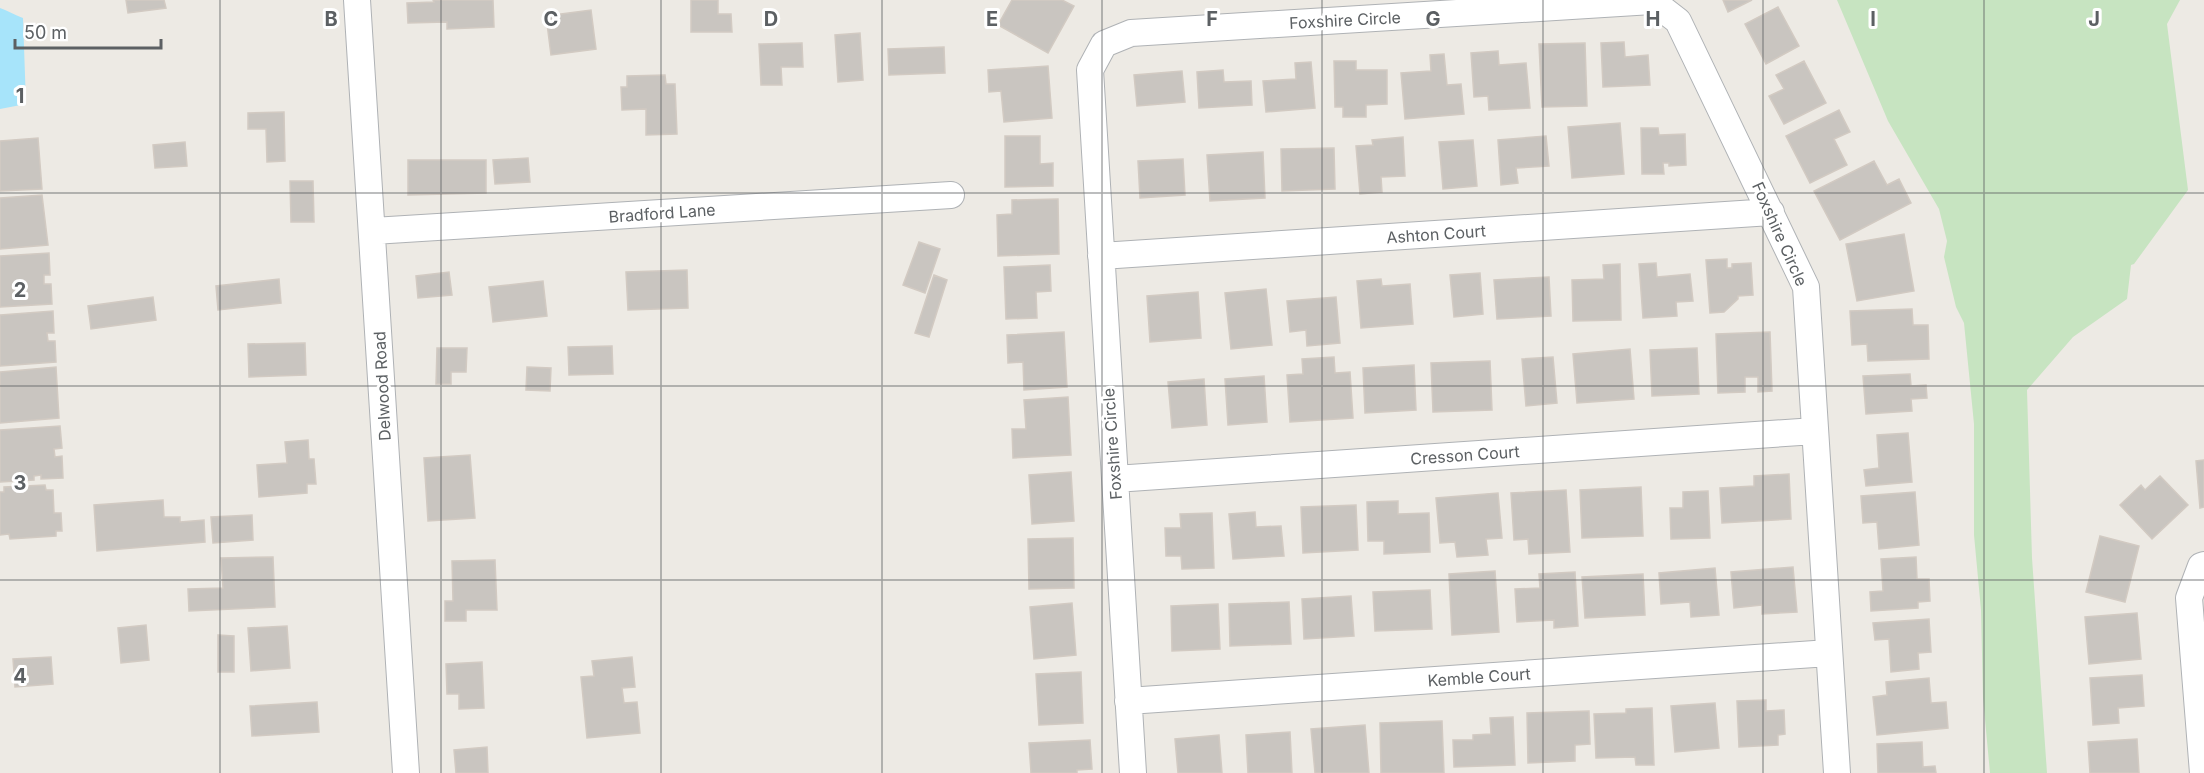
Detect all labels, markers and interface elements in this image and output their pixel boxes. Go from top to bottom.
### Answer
text: B [324,7,338,31]
text: C [544,7,558,31]
text: D [764,7,778,31]
text: E [986,7,998,31]
text: F [1206,7,1218,31]
street label: Foxshire Circle [1289,7,1401,33]
text: G [1425,7,1441,31]
text: H [1646,7,1660,31]
text: I [1870,7,1876,31]
text: J [2088,7,2100,31]
scale bar [15,12,160,50]
text: 50 m [24,22,67,43]
text: 1 [16,84,24,108]
street label: Foxshire Circle [1748,179,1812,289]
street label: Bradford Lane [608,199,716,227]
street label: Ashton Court [1386,221,1486,247]
text: 2 [14,278,26,302]
street label: Delwood Road [369,331,395,441]
street label: Foxshire Circle [1098,388,1126,500]
street label: Cresson Court [1410,441,1520,469]
text: 3 [14,471,26,495]
street label: Kemble Court [1427,663,1531,691]
text: 4 [13,664,27,688]

